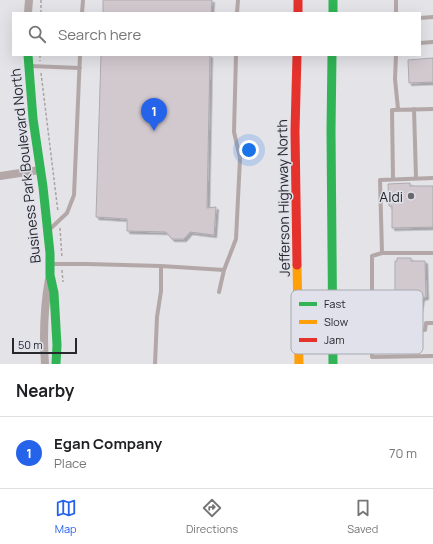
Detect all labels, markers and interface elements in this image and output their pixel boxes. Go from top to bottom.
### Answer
search box [12,12,421,56]
icon: search [26,23,48,45]
text: Search here [58,24,141,45]
street label: Business Park Boulevard North [5,68,45,264]
pin: 1 [141,98,167,131]
street label: Jefferson Highway North [272,119,294,277]
your location [239,140,259,160]
place label: Aldi [379,187,403,206]
marker: Aldi [406,191,416,201]
legend [291,290,423,354]
text: Fast [324,296,346,311]
text: Slow [324,314,349,329]
text: Jam [324,332,345,347]
scale bar [12,336,77,355]
text: 50 m [18,337,43,352]
text: Nearby [16,379,74,402]
text: Egan Company [54,433,162,454]
text: 1 [26,444,32,462]
text: 70 m [389,444,417,462]
text: Place [54,454,87,472]
tab: Map [55,497,77,536]
tab: Directions [186,497,238,536]
tab: Saved [347,497,378,536]

